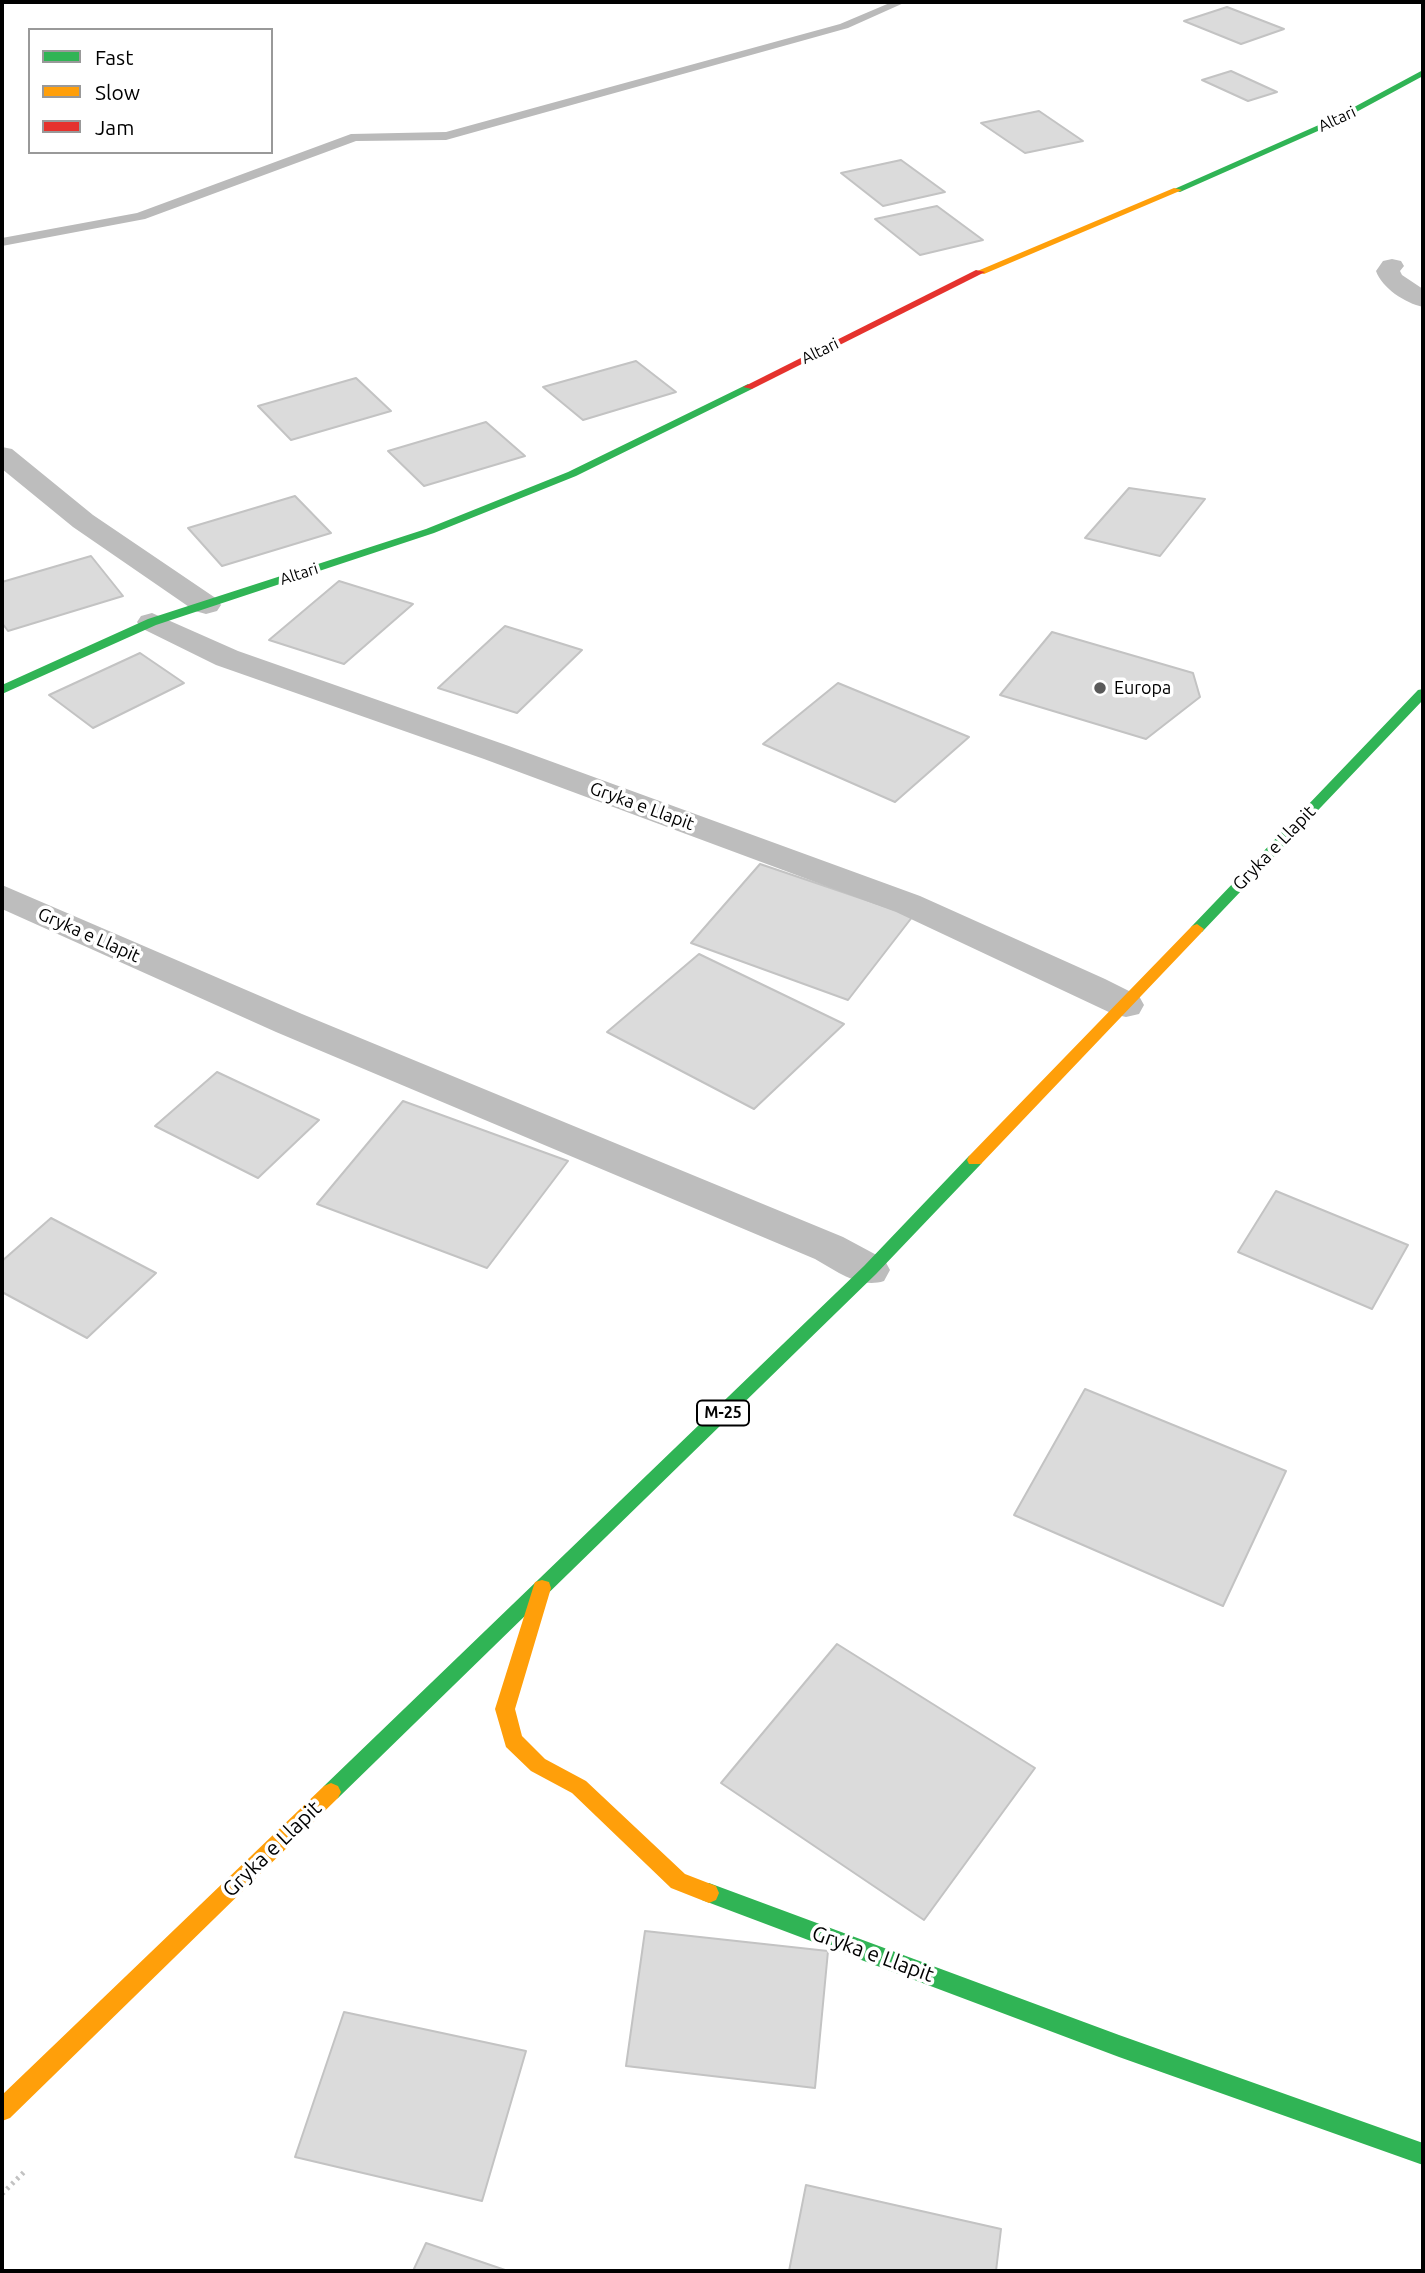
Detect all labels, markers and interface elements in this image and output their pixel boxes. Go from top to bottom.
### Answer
legend [28,28,273,154]
text: Fast [95,45,133,69]
text: Slow [95,80,140,104]
street label: Altari [1315,102,1359,136]
text: Jam [95,115,134,139]
street label: Altari [798,334,842,368]
street label: Altari [277,559,321,589]
place label: Europa [1114,677,1171,699]
marker: Europa [1092,680,1108,696]
street label: Gryka e Llapit [587,777,697,835]
street label: Gryka e Llapit [1228,801,1320,895]
street label: Gryka e Llapit [35,903,143,967]
road number: M-25 [697,1400,749,1426]
street label: Gryka e Llapit [217,1796,327,1902]
street label: Gryka e Llapit [809,1920,937,1988]

